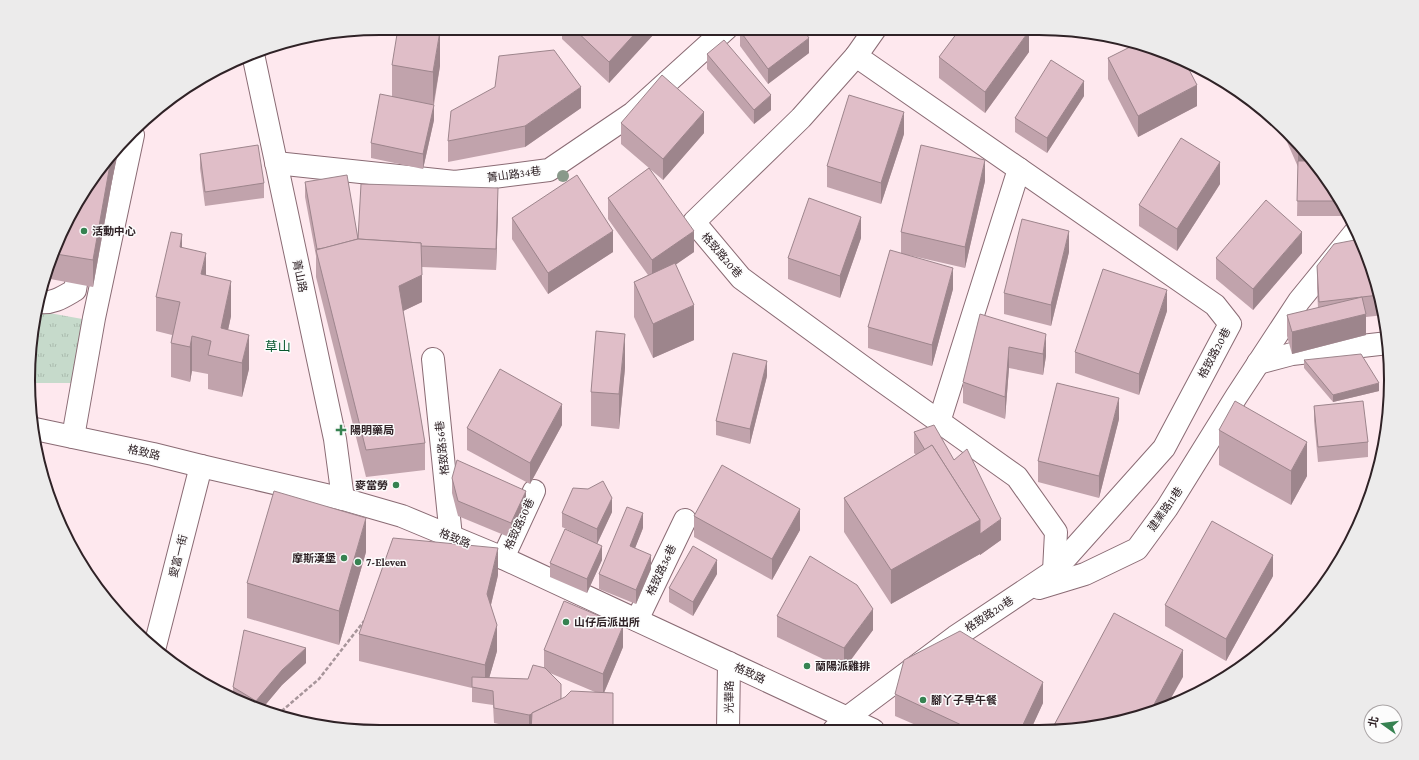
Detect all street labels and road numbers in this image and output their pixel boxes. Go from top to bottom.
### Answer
street label: 菁山路34巷 [486,164,542,184]
street label: 格致路20巷 [699,230,745,280]
street label: 菁山路 [291,259,309,293]
street label: 格致路20巷 [1196,326,1232,380]
street label: 格致路56巷 [433,420,451,476]
street label: 格致路 [127,442,161,462]
street label: 建業路11巷 [1145,485,1185,533]
street label: 格致路50巷 [502,496,536,552]
street label: 格致路 [437,526,473,550]
street label: 愛富一街 [167,533,189,579]
street label: 格致路36巷 [644,543,678,597]
street label: 格致路20巷 [962,594,1016,634]
street label: 格致路 [733,661,767,685]
street label: 光華路 [723,680,735,714]

